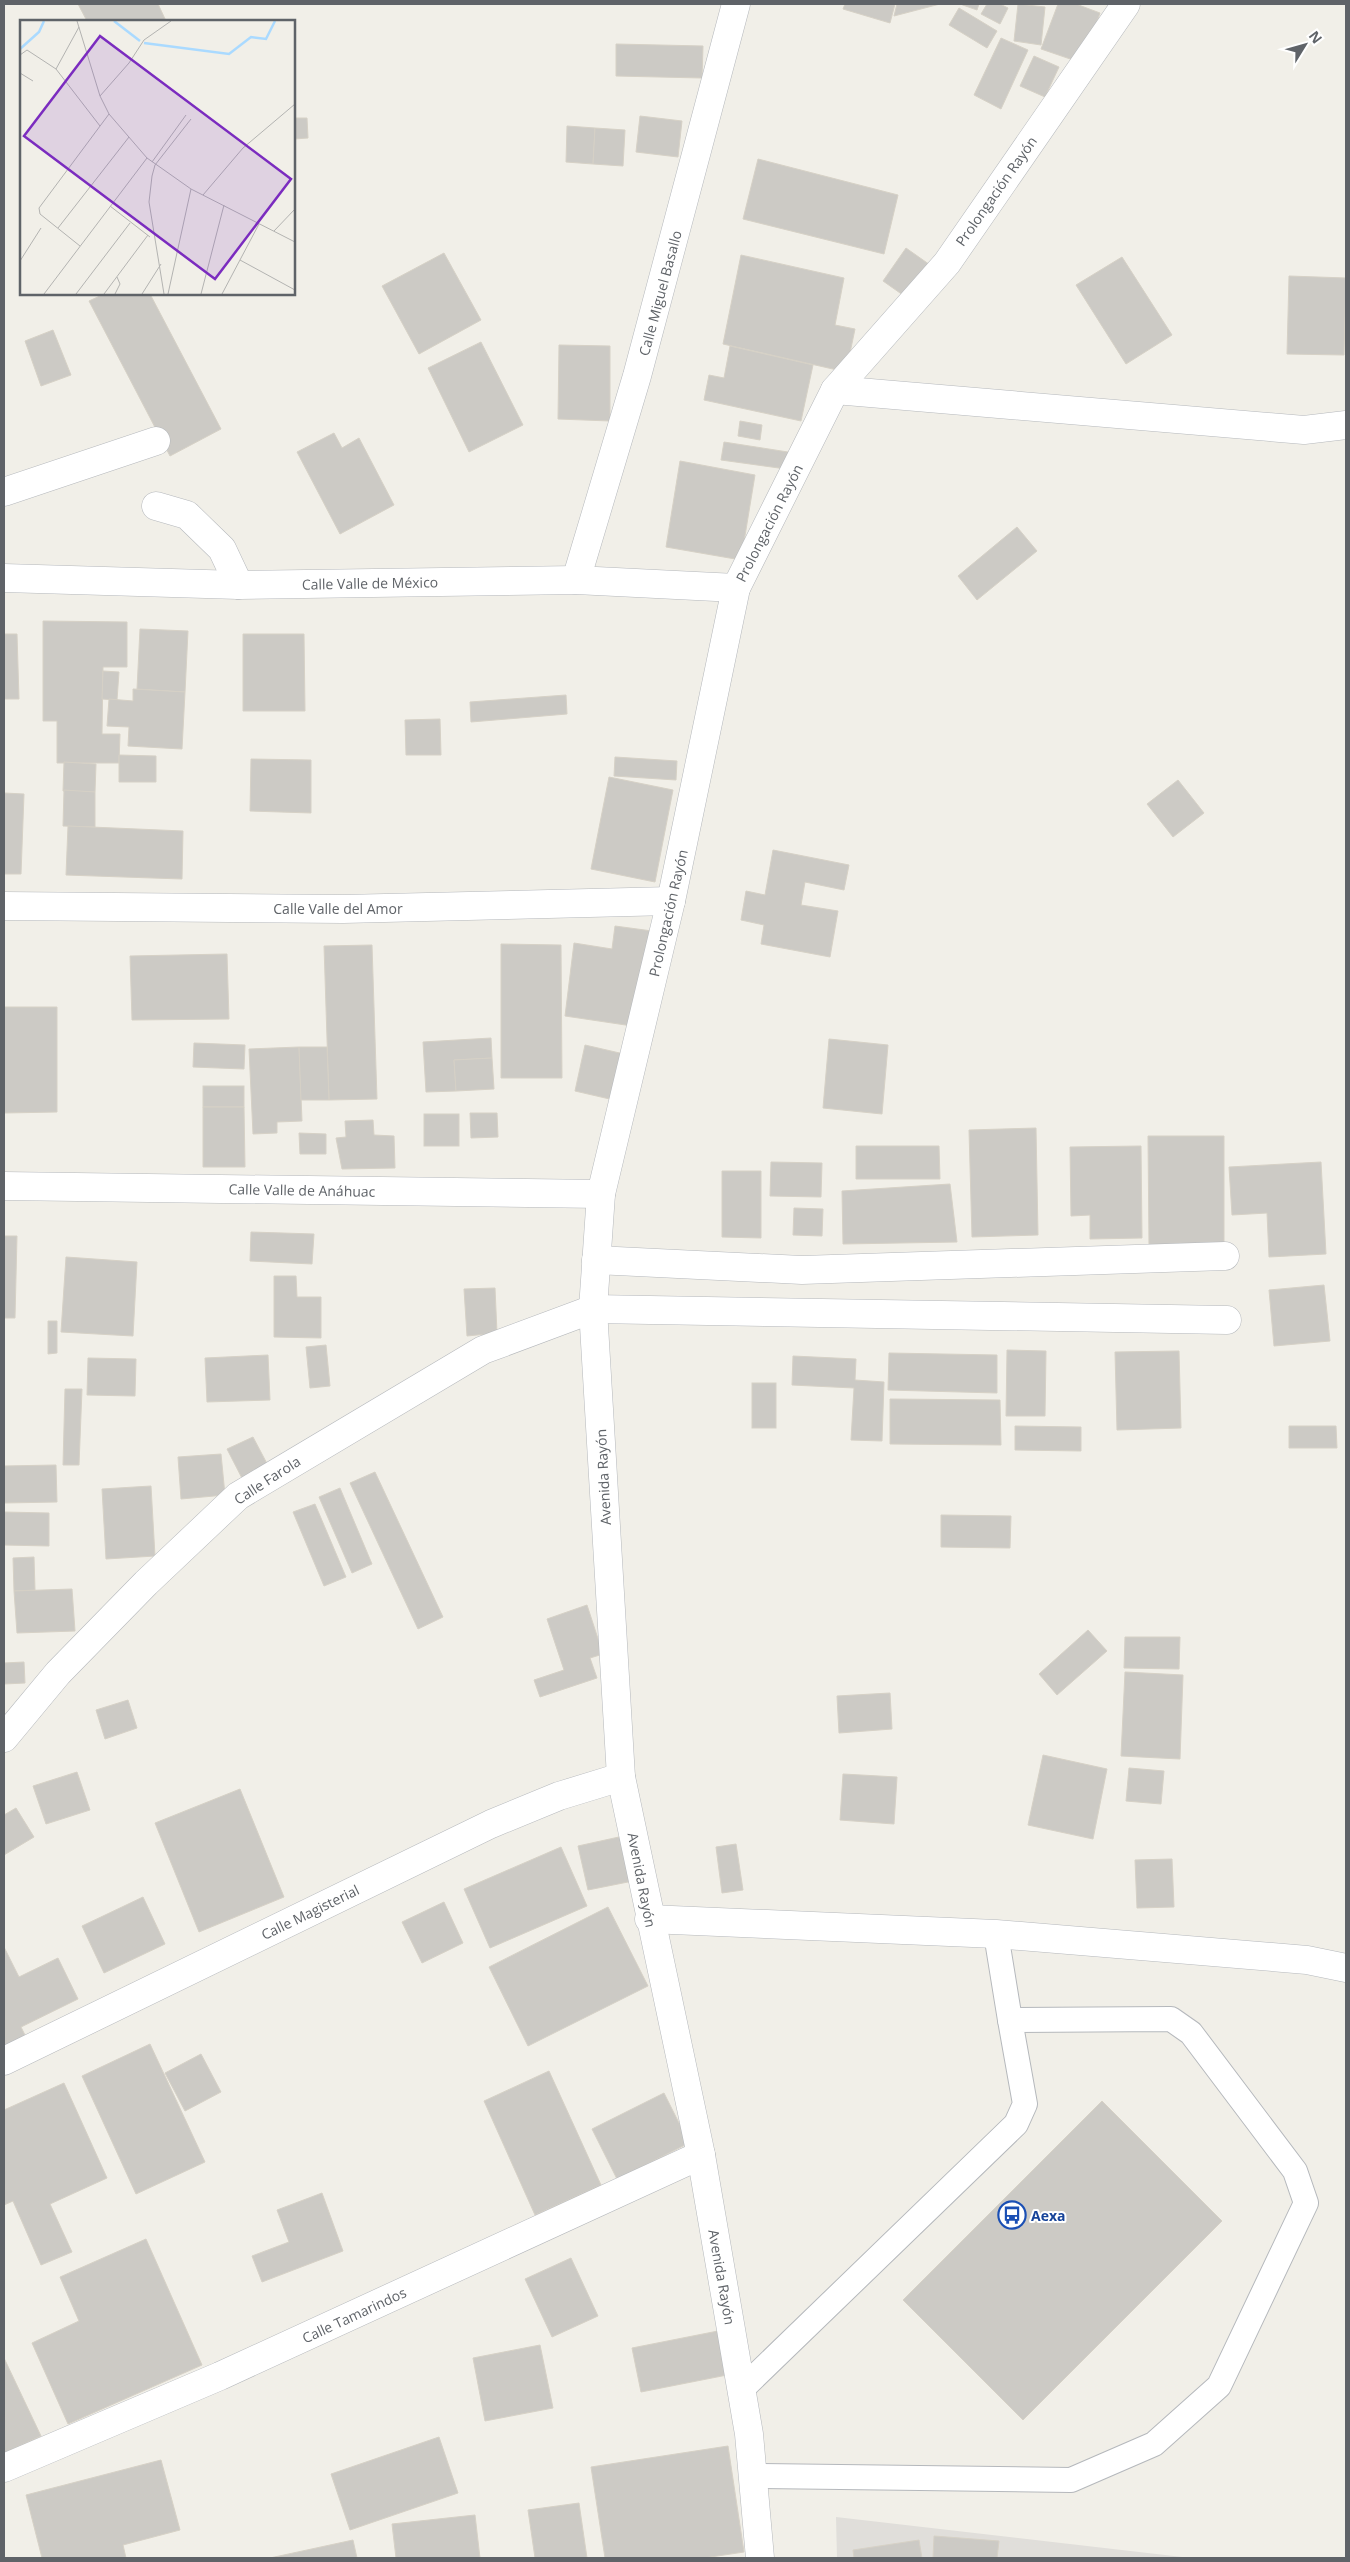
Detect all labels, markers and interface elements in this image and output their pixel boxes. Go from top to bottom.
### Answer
inset map [20,20,295,295]
north arrow [1280,20,1330,70]
text: N [1305,27,1327,47]
street label: Prolongación Rayón [951,132,1041,250]
street label: Calle Miguel Basallo [634,228,686,358]
street label: Prolongación Rayón [731,461,807,585]
street label: Calle Valle de México [302,572,438,594]
street label: Prolongación Rayón [644,848,692,978]
street label: Calle Valle del Amor [273,899,403,918]
street label: Calle Valle de Anáhuac [228,1179,376,1201]
street label: Avenida Rayón [591,1428,615,1526]
street label: Calle Farola [230,1451,304,1509]
street label: Avenida Rayón [623,1831,661,1929]
street label: Calle Magisterial [258,1880,362,1944]
bus stop icon: Aexa [997,2200,1027,2230]
place label: Aexa [1031,2206,1065,2225]
street label: Avenida Rayón [704,2228,740,2326]
street label: Calle Tamarindos [299,2282,409,2347]

